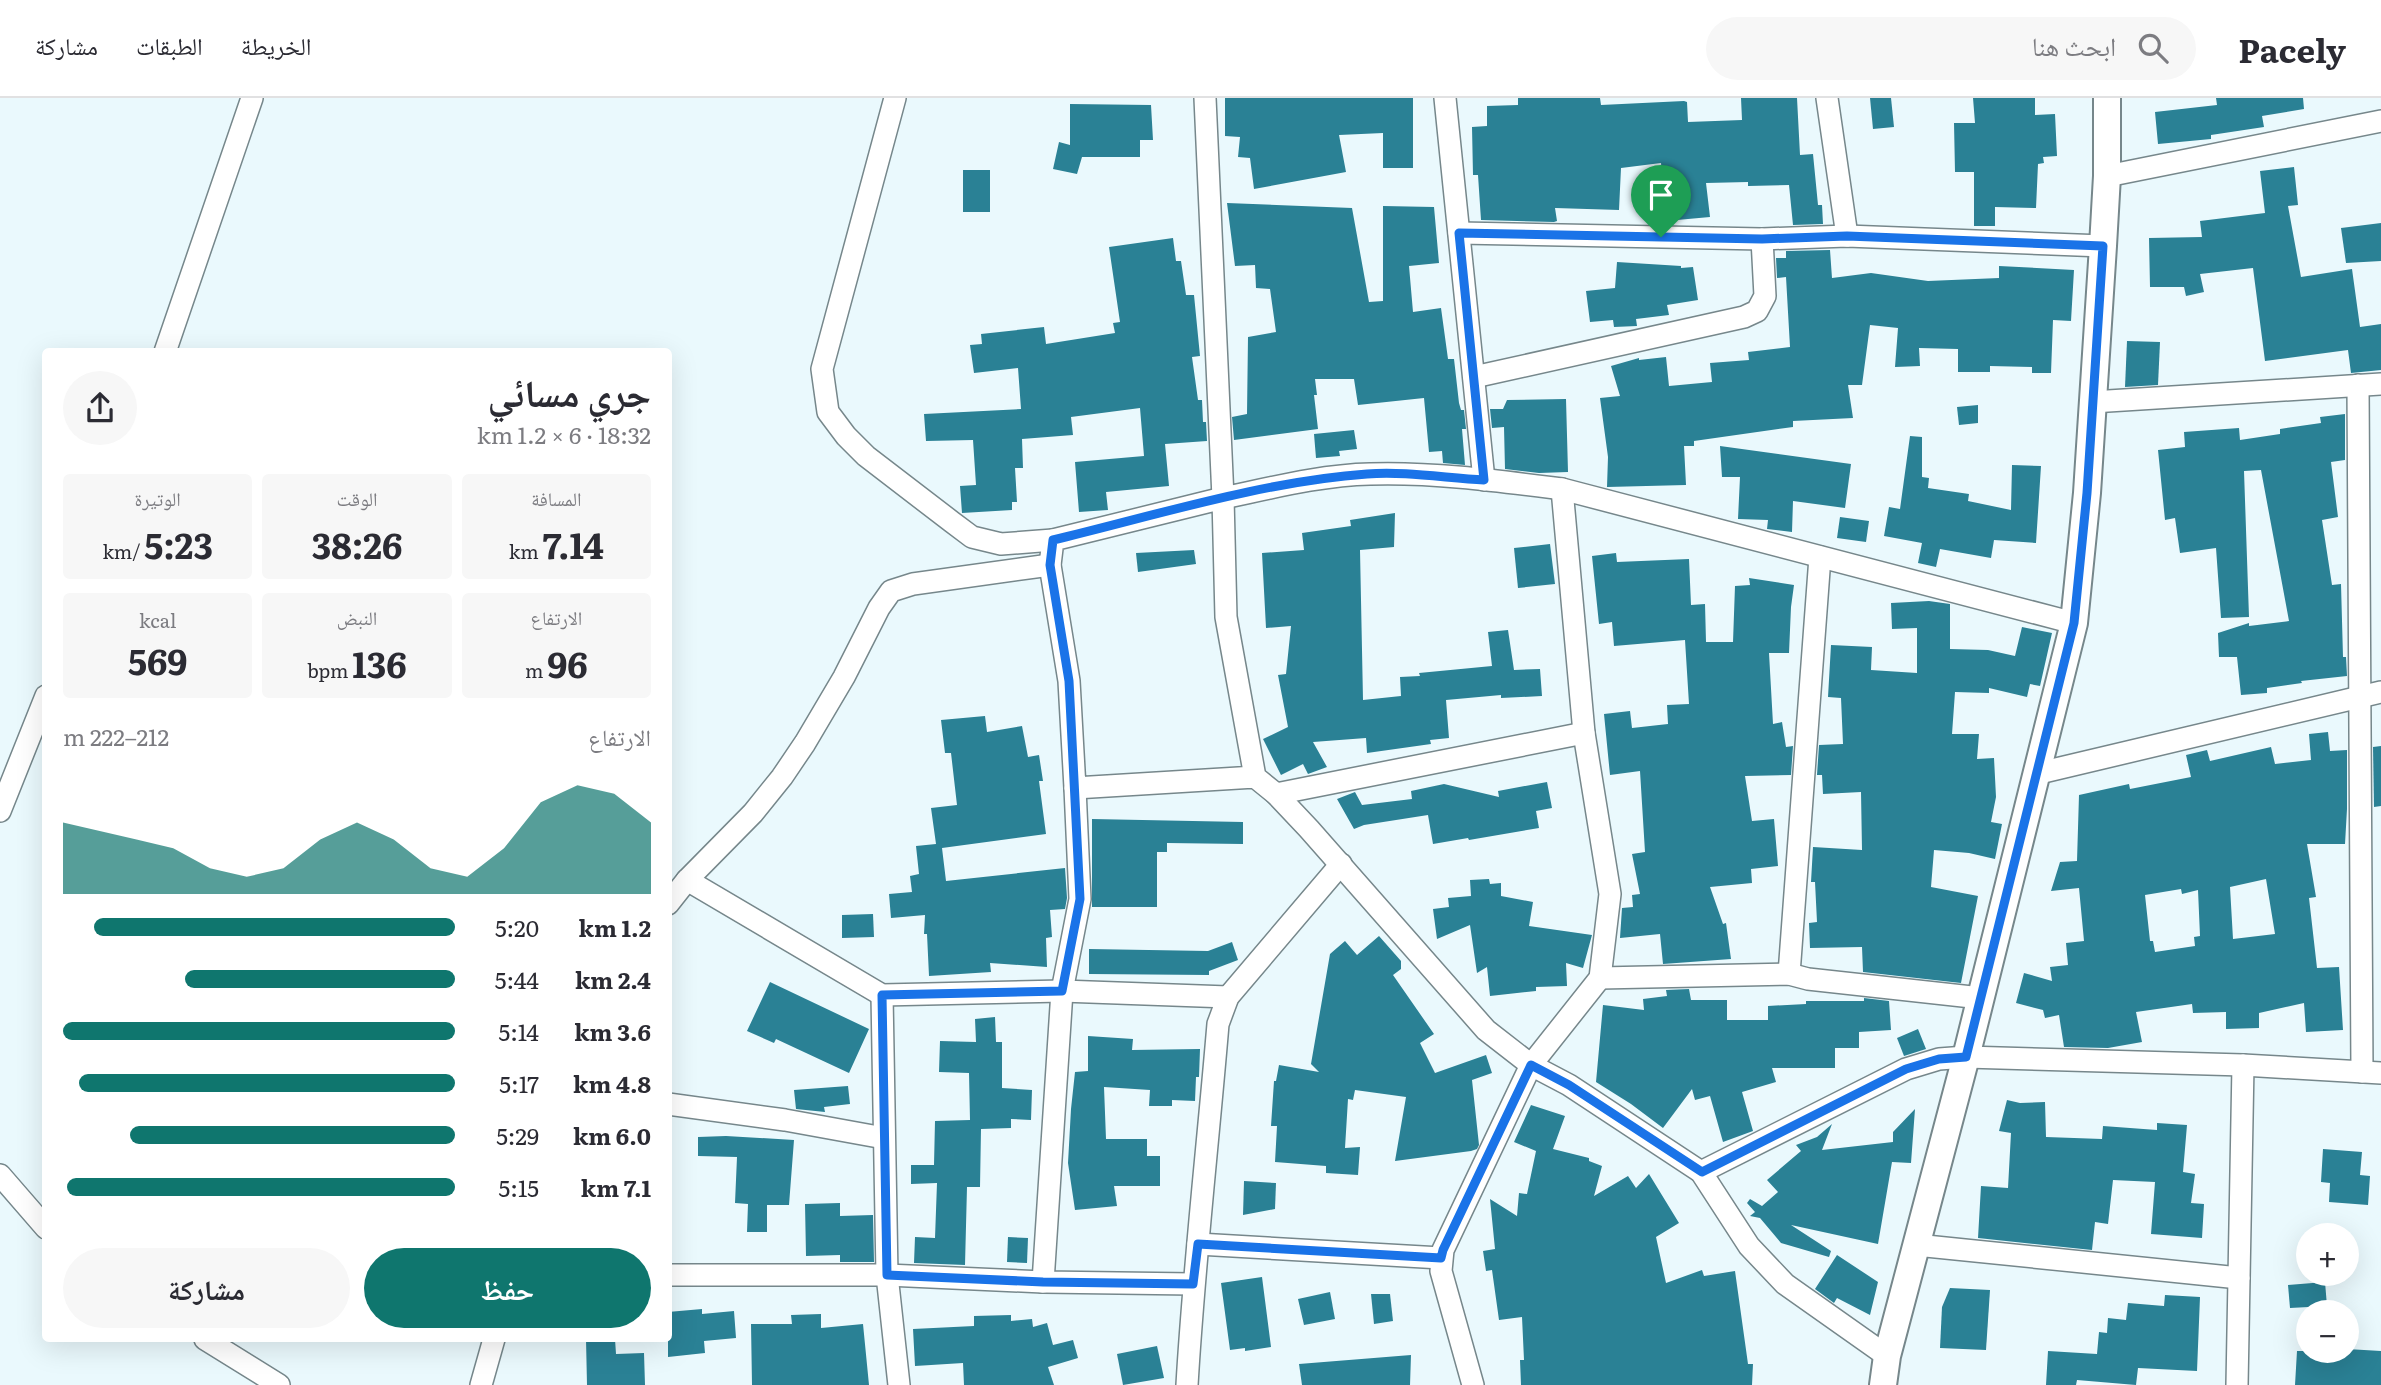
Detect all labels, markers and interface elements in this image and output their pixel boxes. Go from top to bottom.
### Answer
search box [1706,17,2196,80]
text: Pacely [2238,24,2346,73]
text: ابحث هنا [2032,25,2116,64]
text: مشاركة [35,27,98,62]
text: الطبقات [136,27,203,62]
text: الخريطة [241,27,311,62]
icon: search [2134,29,2172,67]
pin [1631,165,1691,237]
icon: arrive [1642,176,1680,214]
text: جري مسائي [487,362,651,419]
button: share [63,371,137,445]
text: 18:32 · 6 × 1.2 km [477,417,651,451]
text: الوتيرة [135,484,181,512]
text: الوقت [337,484,377,512]
text: المسافة [531,484,582,512]
text: 5:23 [144,518,213,570]
text: 38:26 [312,518,402,570]
text: 7.14 [543,518,604,570]
text: /km [102,537,144,565]
text: km [509,537,543,565]
text: النبض [337,603,377,631]
text: الارتفاع [530,603,582,631]
text: kcal [139,606,176,634]
text: 569 [128,634,187,686]
text: 136 [352,637,407,689]
text: 96 [547,637,588,689]
text: bpm [307,656,352,684]
text: m [525,656,547,684]
text: 212–222 m [63,719,169,753]
text: الارتفاع [588,719,651,753]
text: 5:20 [495,910,539,944]
text: 1.2 km [579,910,651,944]
text: 5:44 [495,962,539,996]
text: 2.4 km [575,962,651,996]
text: 5:14 [499,1014,539,1048]
text: 3.6 km [574,1014,651,1048]
text: 5:17 [499,1066,539,1100]
text: 4.8 km [573,1066,651,1100]
text: 5:29 [496,1118,539,1152]
text: 6.0 km [573,1118,651,1152]
text: 5:15 [499,1170,539,1204]
text: 7.1 km [581,1170,651,1204]
map controls [2296,1223,2359,1363]
button: + [2296,1223,2359,1286]
button: مشاركة [63,1248,350,1328]
button: حفظ [364,1248,651,1328]
button: − [2296,1300,2359,1363]

